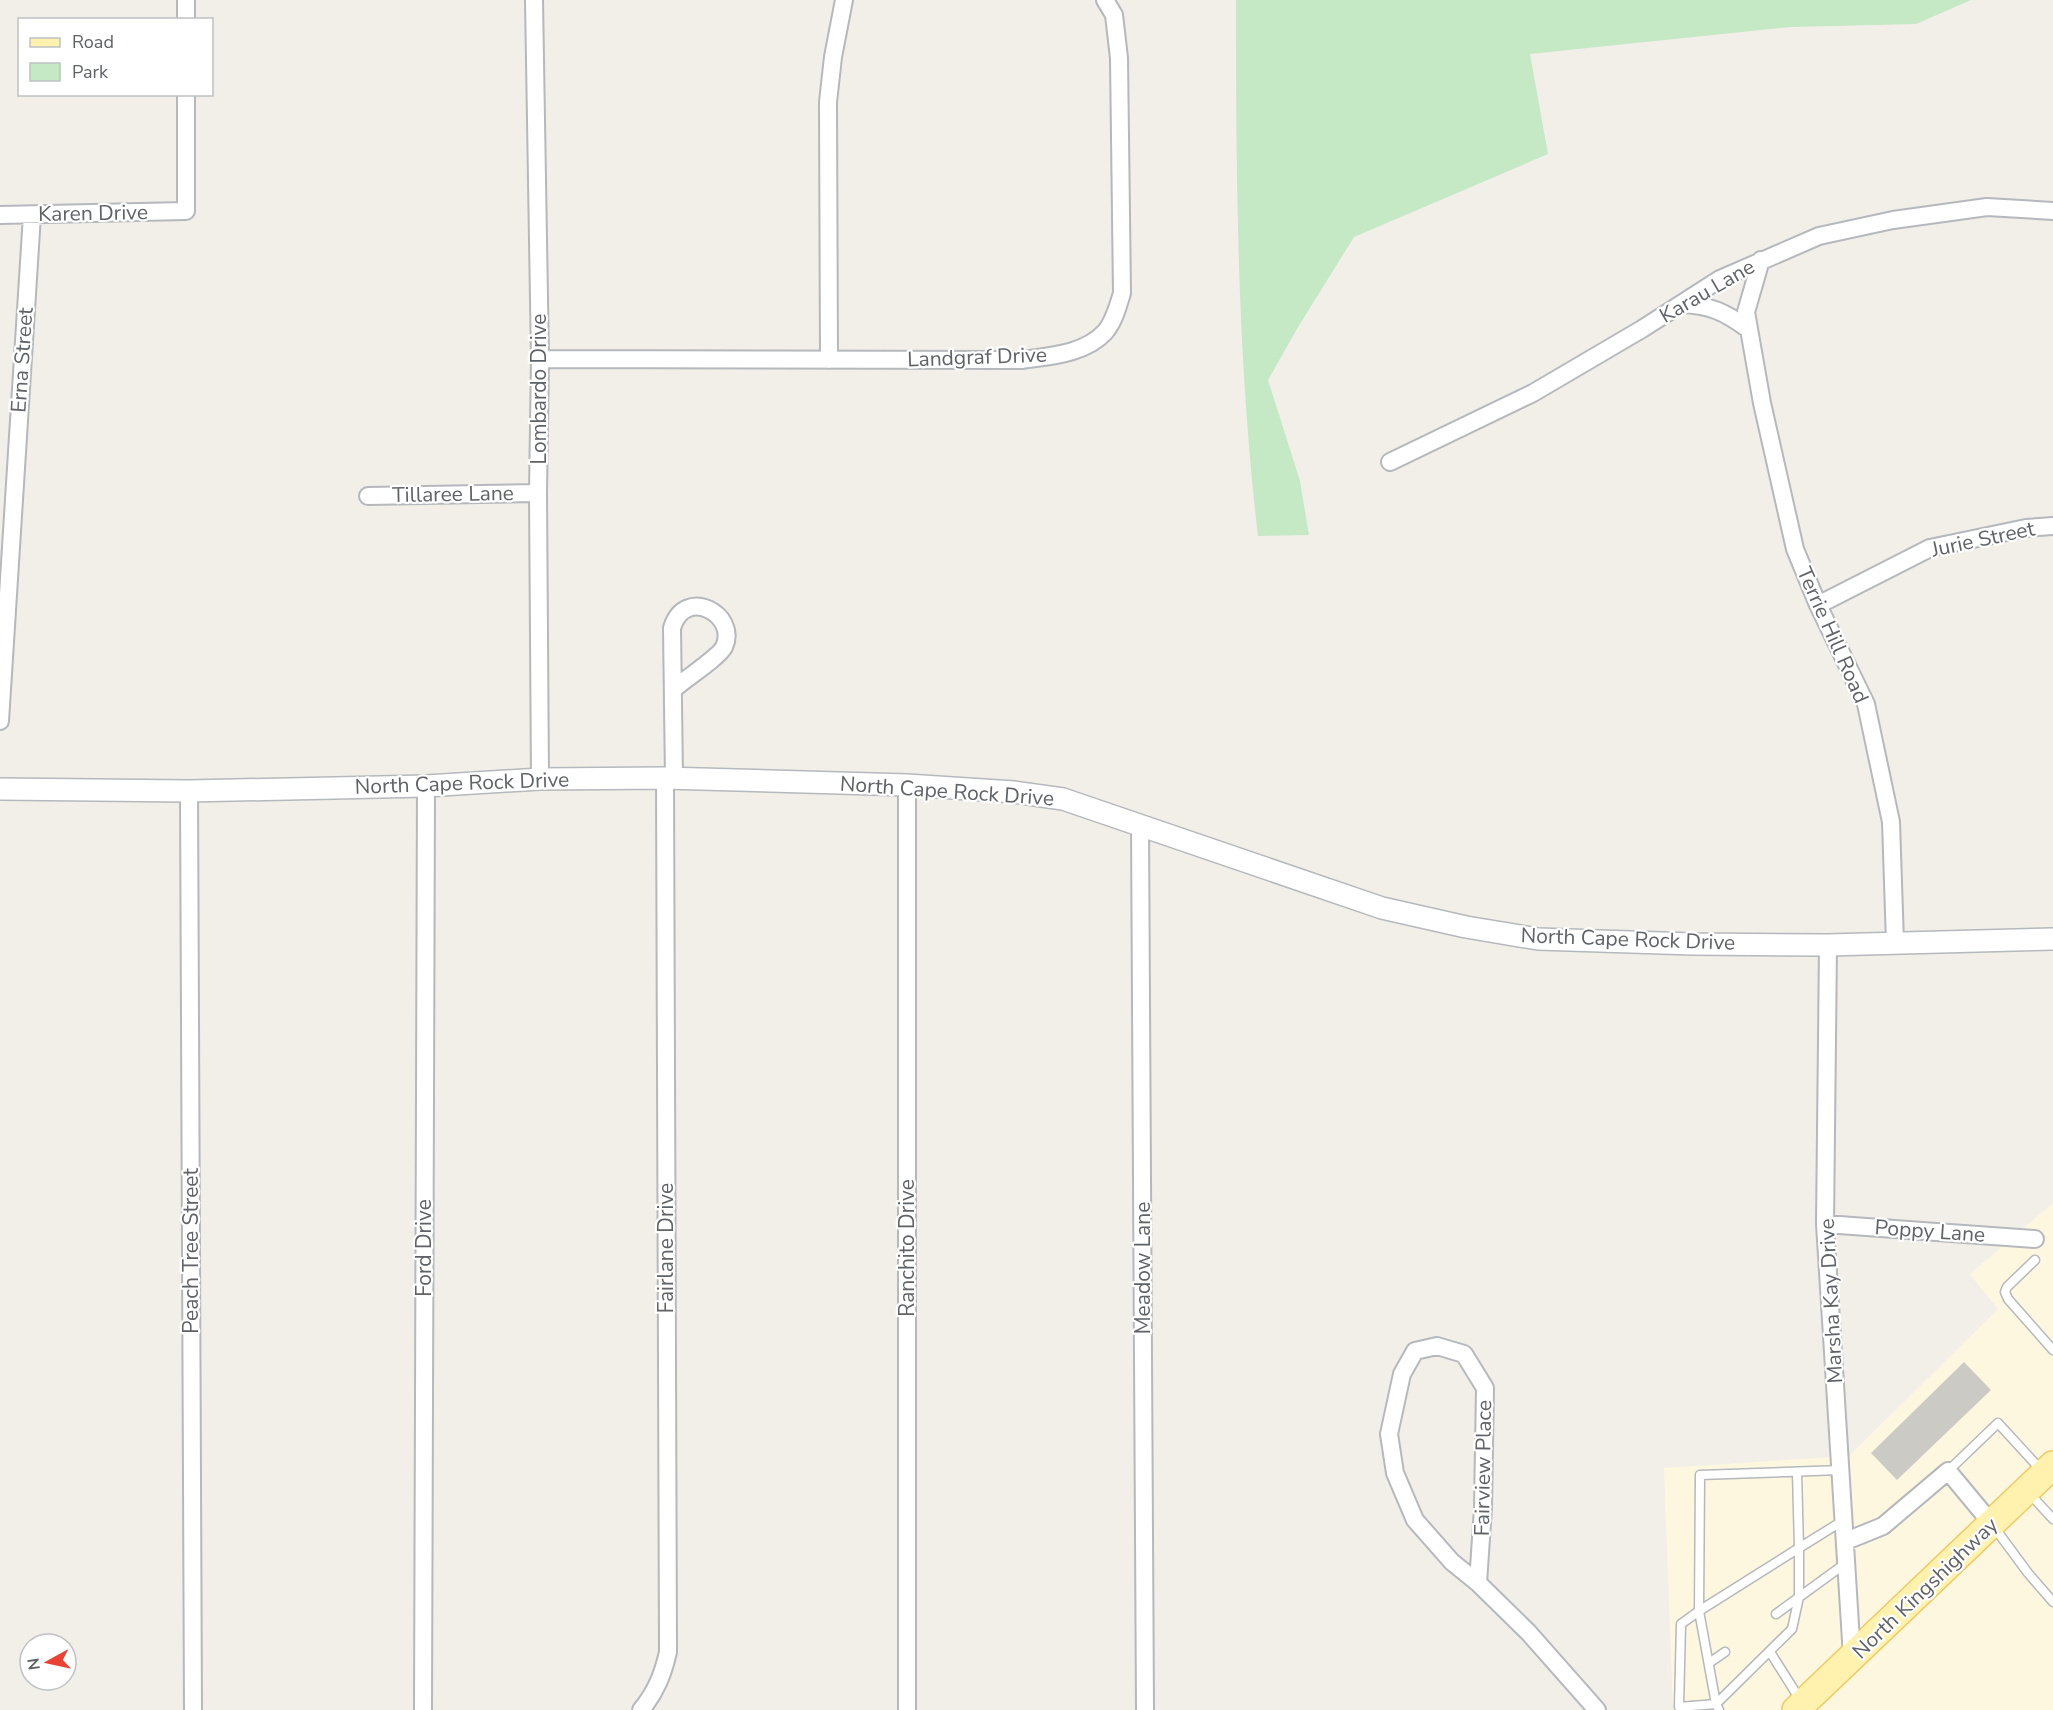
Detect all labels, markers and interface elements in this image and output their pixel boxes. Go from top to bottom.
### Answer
legend [18,18,213,96]
text: Road [72,30,114,54]
text: Park [72,60,109,84]
street label: Karen Drive [38,198,148,228]
street label: Karau Lane [1654,252,1760,330]
street label: Erna Street [4,306,40,414]
street label: Lombardo Drive [525,314,553,464]
street label: Landgraf Drive [907,341,1047,373]
street label: Tillaree Lane [392,479,514,509]
street label: Jurie Street [1928,514,2038,564]
street label: Terrie Hill Road [1790,563,1876,707]
street label: North Cape Rock Drive [354,765,570,801]
street label: North Cape Rock Drive [839,770,1055,812]
street label: North Cape Rock Drive [1520,921,1736,957]
street label: Peach Tree Street [177,1168,205,1334]
street label: Ranchito Drive [893,1179,921,1317]
street label: Fairlane Drive [652,1183,680,1313]
street label: Ford Drive [410,1199,438,1297]
street label: Meadow Lane [1129,1202,1157,1334]
street label: Poppy Lane [1874,1213,1986,1249]
street label: Marsha Kay Drive [1813,1218,1849,1384]
street label: Fairview Place [1468,1400,1498,1536]
street label: North Kingshighway [1846,1511,2004,1665]
north arrow [18,1632,78,1692]
text: N [22,1656,46,1671]

